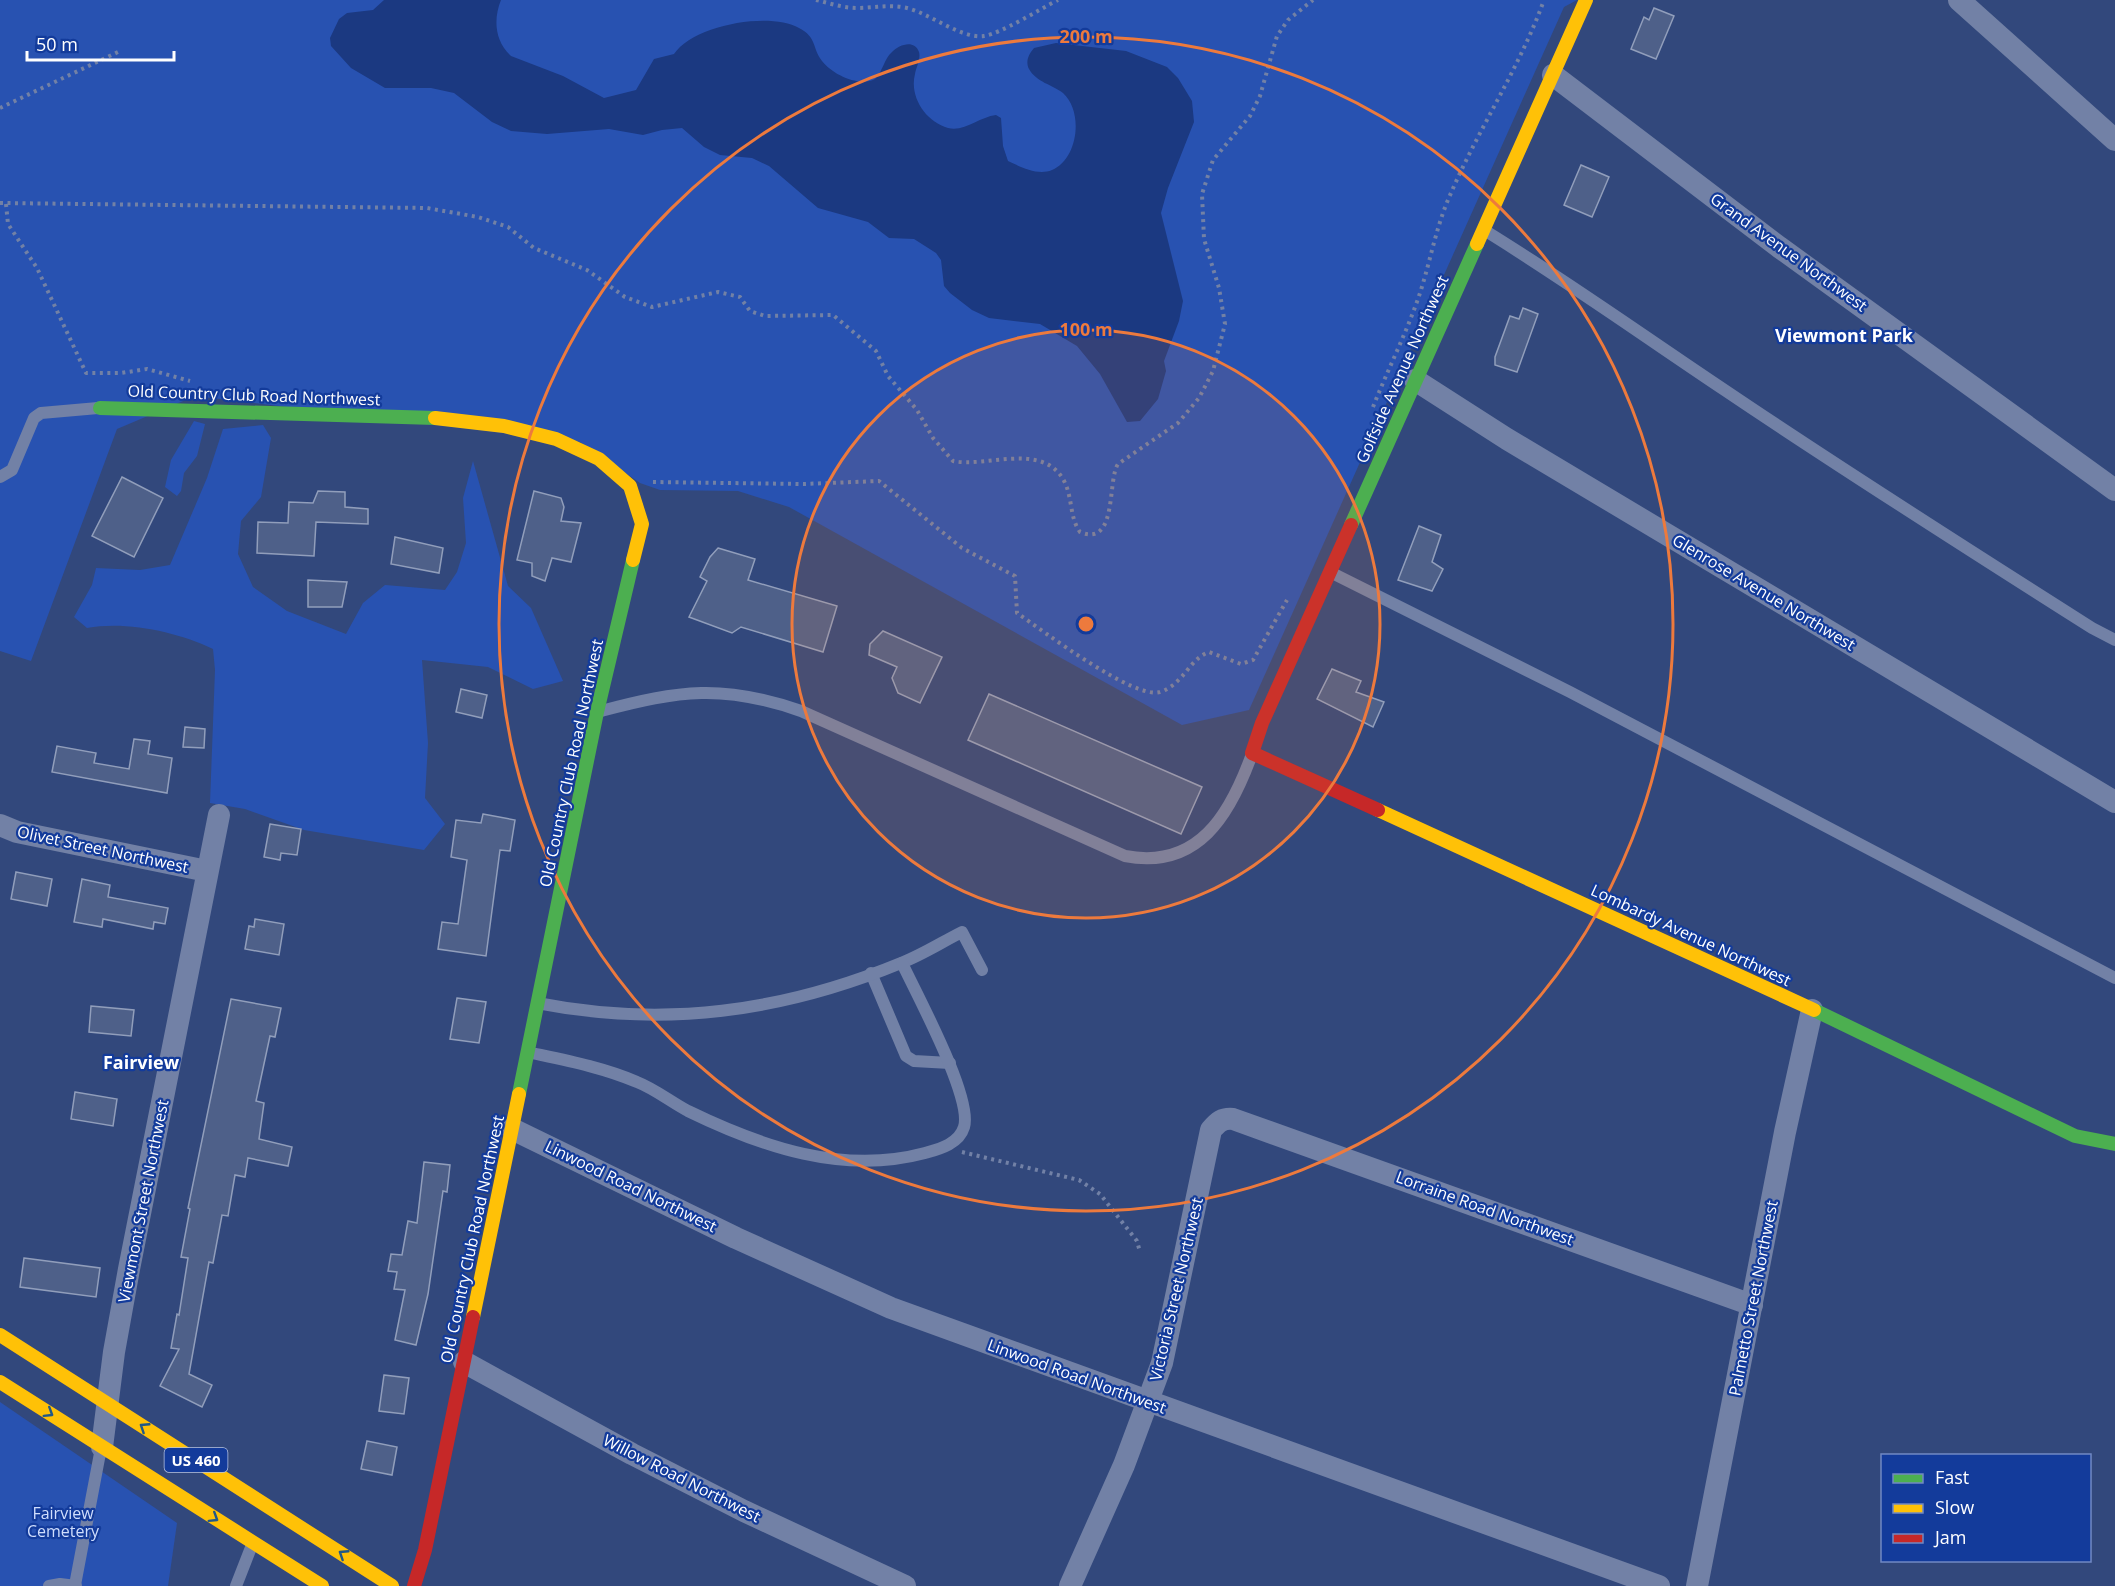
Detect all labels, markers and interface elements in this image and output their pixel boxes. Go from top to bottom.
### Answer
scale bar [27,24,174,62]
text: 200 m [1059,24,1113,48]
text: 50 m [36,32,78,56]
street label: Grand Avenue Northwest [1706,188,1872,317]
street label: Golfside Avenue Northwest [1351,271,1454,466]
text: 100 m [1059,317,1113,341]
district label: Viewmont Park [1775,323,1914,347]
street label: Old Country Club Road Northwest [127,380,381,410]
street label: Glenrose Avenue Northwest [1668,529,1860,656]
centre of rings [1076,614,1096,634]
street label: Old Country Club Road Northwest [534,637,608,889]
street label: Olivet Street Northwest [15,820,191,878]
street label: Lombardy Avenue Northwest [1587,879,1795,991]
district label: Fairview [103,1050,180,1074]
street label: Viewmont Street Northwest [113,1097,174,1304]
street label: Old Country Club Road Northwest [435,1113,509,1365]
street label: Linwood Road Northwest [541,1135,721,1237]
street label: Lorraine Road Northwest [1393,1166,1577,1251]
street label: Victoria Street Northwest [1144,1195,1208,1383]
street label: Palmetto Street Northwest [1723,1198,1783,1398]
street label: Linwood Road Northwest [985,1333,1170,1419]
one-way arrow [43,1406,53,1418]
one-way arrow [139,1423,150,1434]
street label: Willow Road Northwest [600,1429,765,1527]
road number: US 460 [164,1448,228,1472]
legend [1881,1454,2091,1562]
text: Fast [1935,1465,1969,1489]
text: Slow [1935,1495,1974,1519]
park label: Fairview Cemetery [27,1502,100,1542]
one-way arrow [208,1510,218,1522]
text: Jam [1933,1525,1967,1549]
one-way arrow [339,1550,349,1562]

